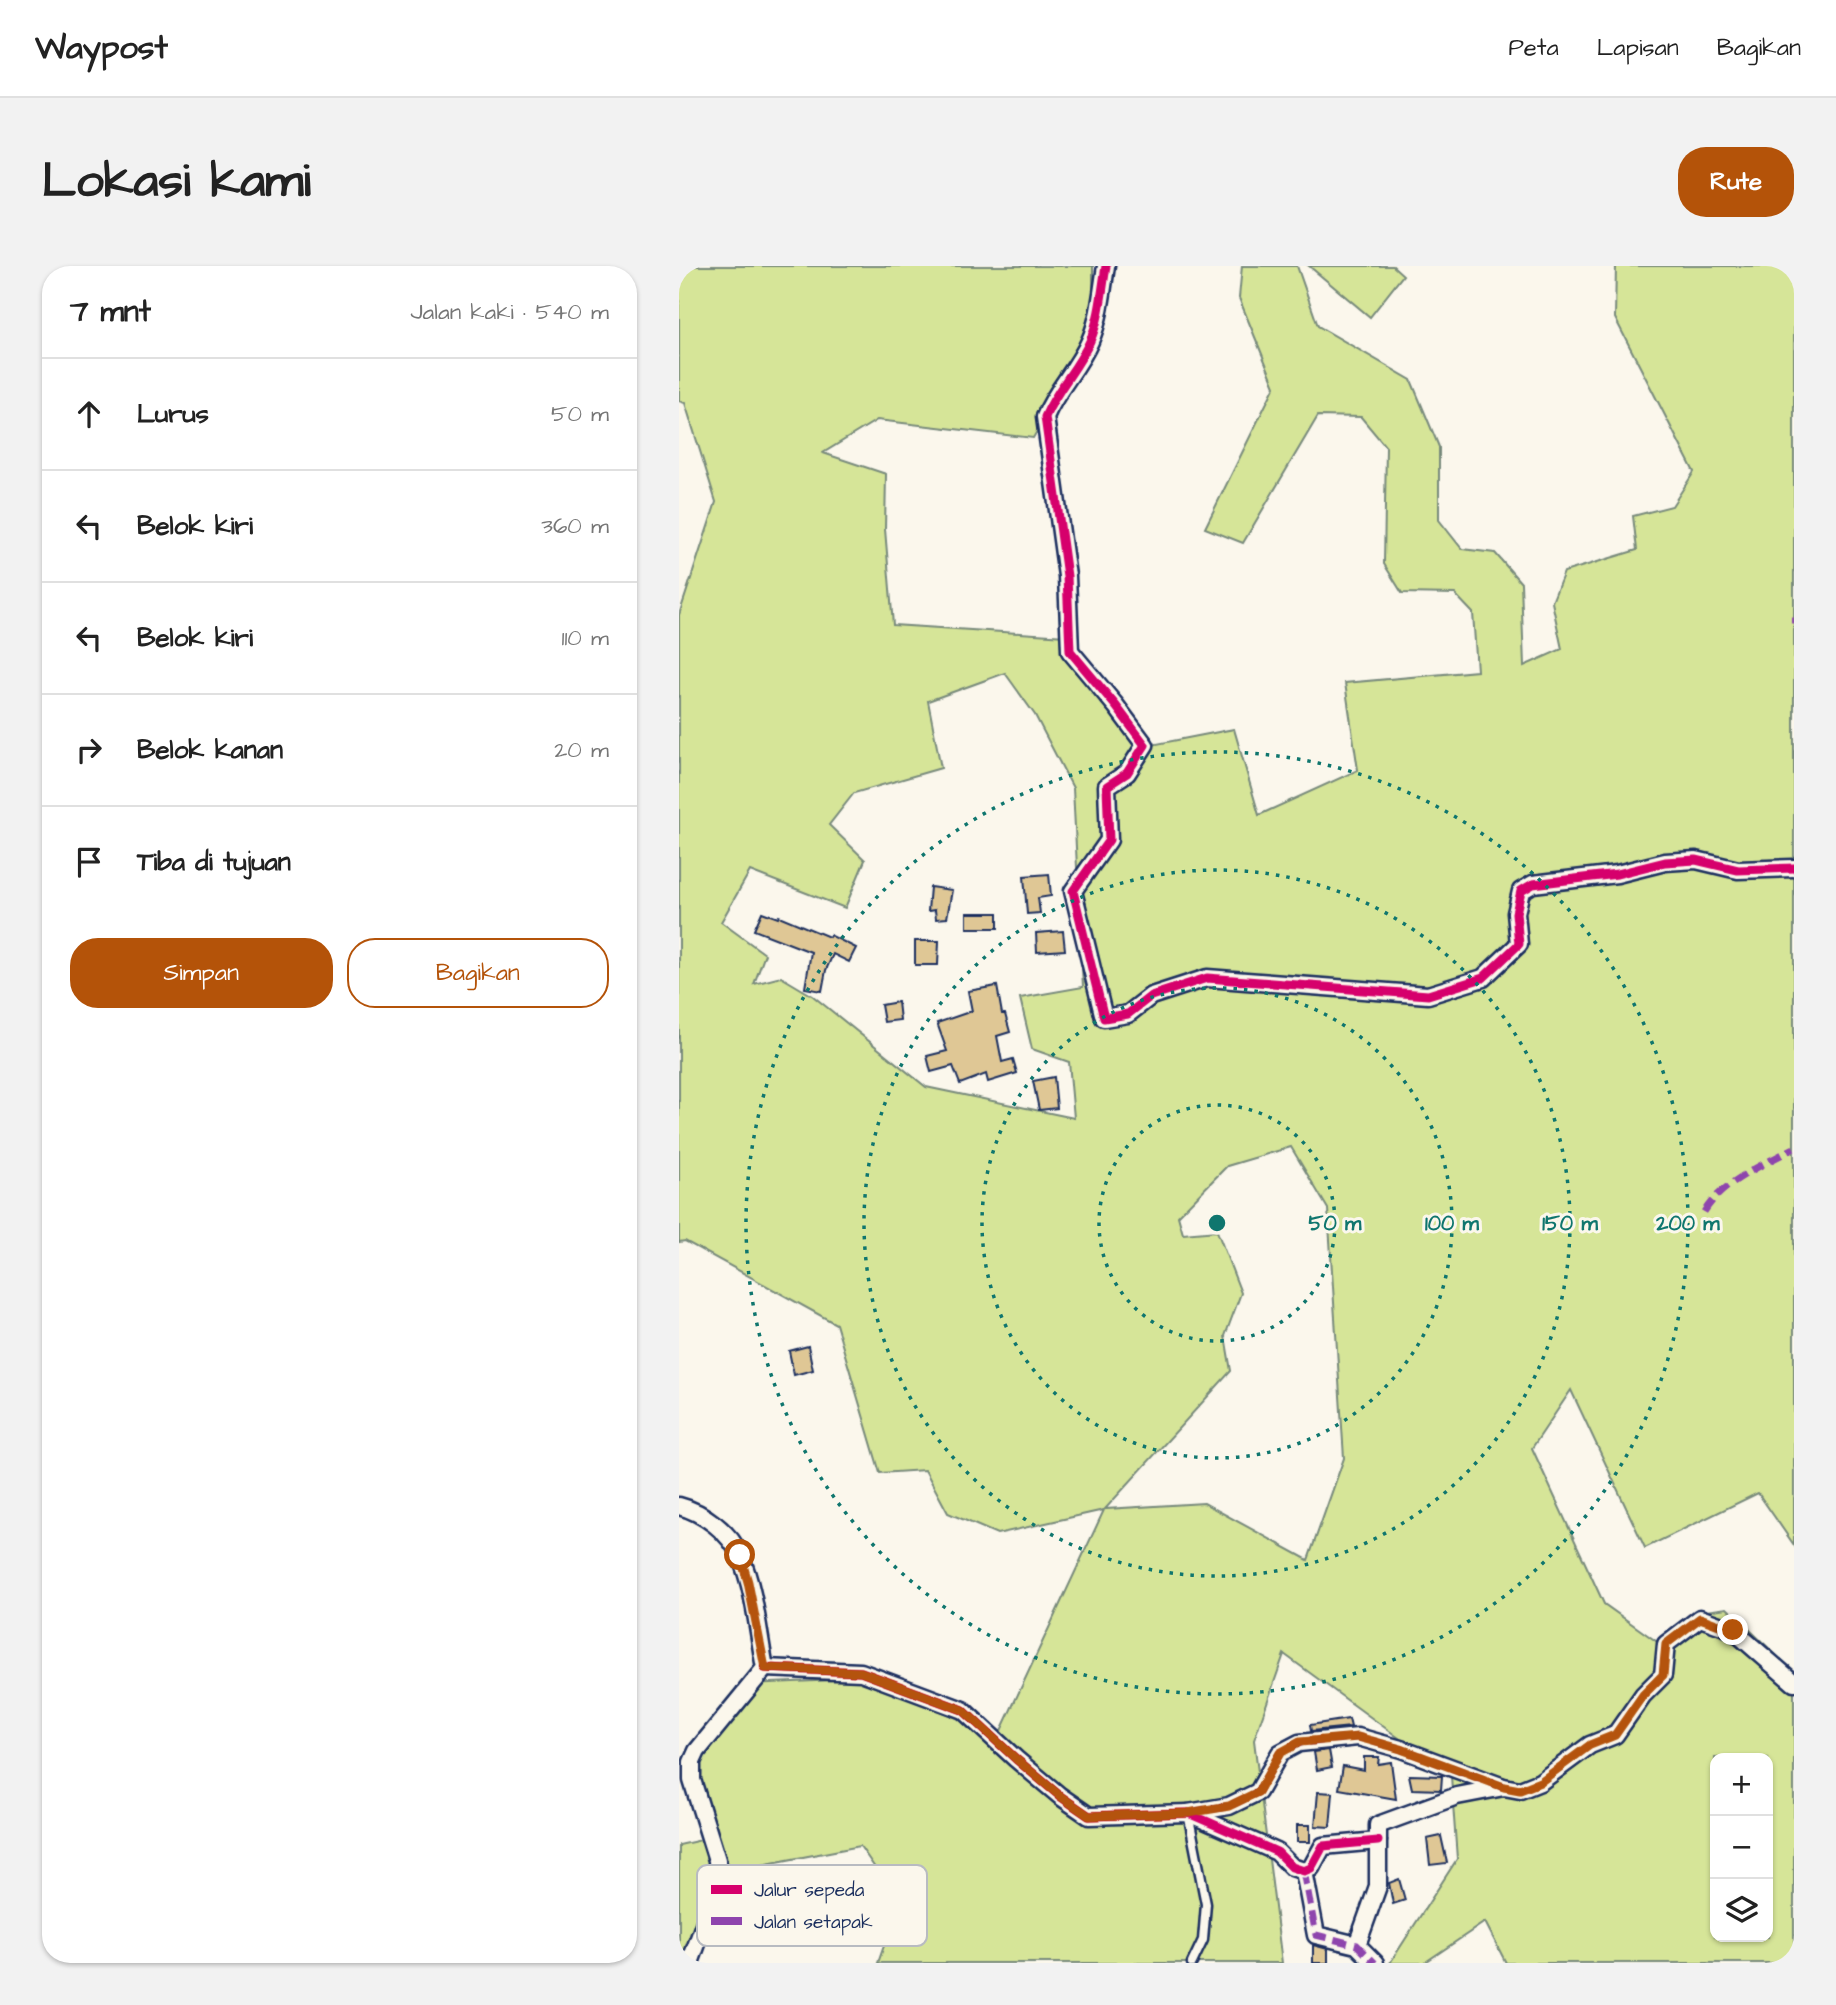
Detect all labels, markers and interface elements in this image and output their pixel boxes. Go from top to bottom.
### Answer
text: Waypost [35,25,168,71]
text: Peta [1508,31,1559,65]
text: Lapisan [1597,31,1679,65]
text: Bagikan [1717,31,1801,65]
button: Rute [1678,147,1794,217]
text: Lokasi kami [42,148,311,216]
text: 7 mnt [70,291,151,333]
text: Jalan kaki · 540 m [410,296,609,328]
icon: ahead [70,395,108,433]
text: Lurus [137,396,209,432]
text: 50 m [551,398,609,430]
icon: left [70,507,108,545]
text: Belok kiri [137,508,253,544]
text: 360 m [541,510,609,542]
icon: left [70,619,108,657]
text: Belok kiri [137,620,253,656]
text: 110 m [561,622,609,654]
icon: right [70,731,108,769]
text: Belok kanan [137,732,283,768]
text: 20 m [554,734,609,766]
icon: arrive [70,843,108,881]
text: Tiba di tujuan [137,844,291,880]
button: Simpan [70,938,333,1008]
button: Bagikan [347,938,609,1008]
text: 50 m [1309,1209,1362,1238]
text: 100 m [1425,1209,1480,1238]
text: 150 m [1542,1209,1598,1238]
text: 200 m [1655,1209,1720,1238]
centre of rings [1205,1211,1229,1235]
route start [724,1539,755,1570]
route end [1717,1614,1748,1645]
map controls [1710,1753,1773,1942]
button: + [1710,1753,1773,1816]
button: − [1710,1816,1773,1879]
legend [697,1865,927,1946]
text: Jalur sepeda [754,1877,865,1904]
button: layers [1710,1879,1773,1942]
text: Jalan setapak [754,1909,873,1936]

